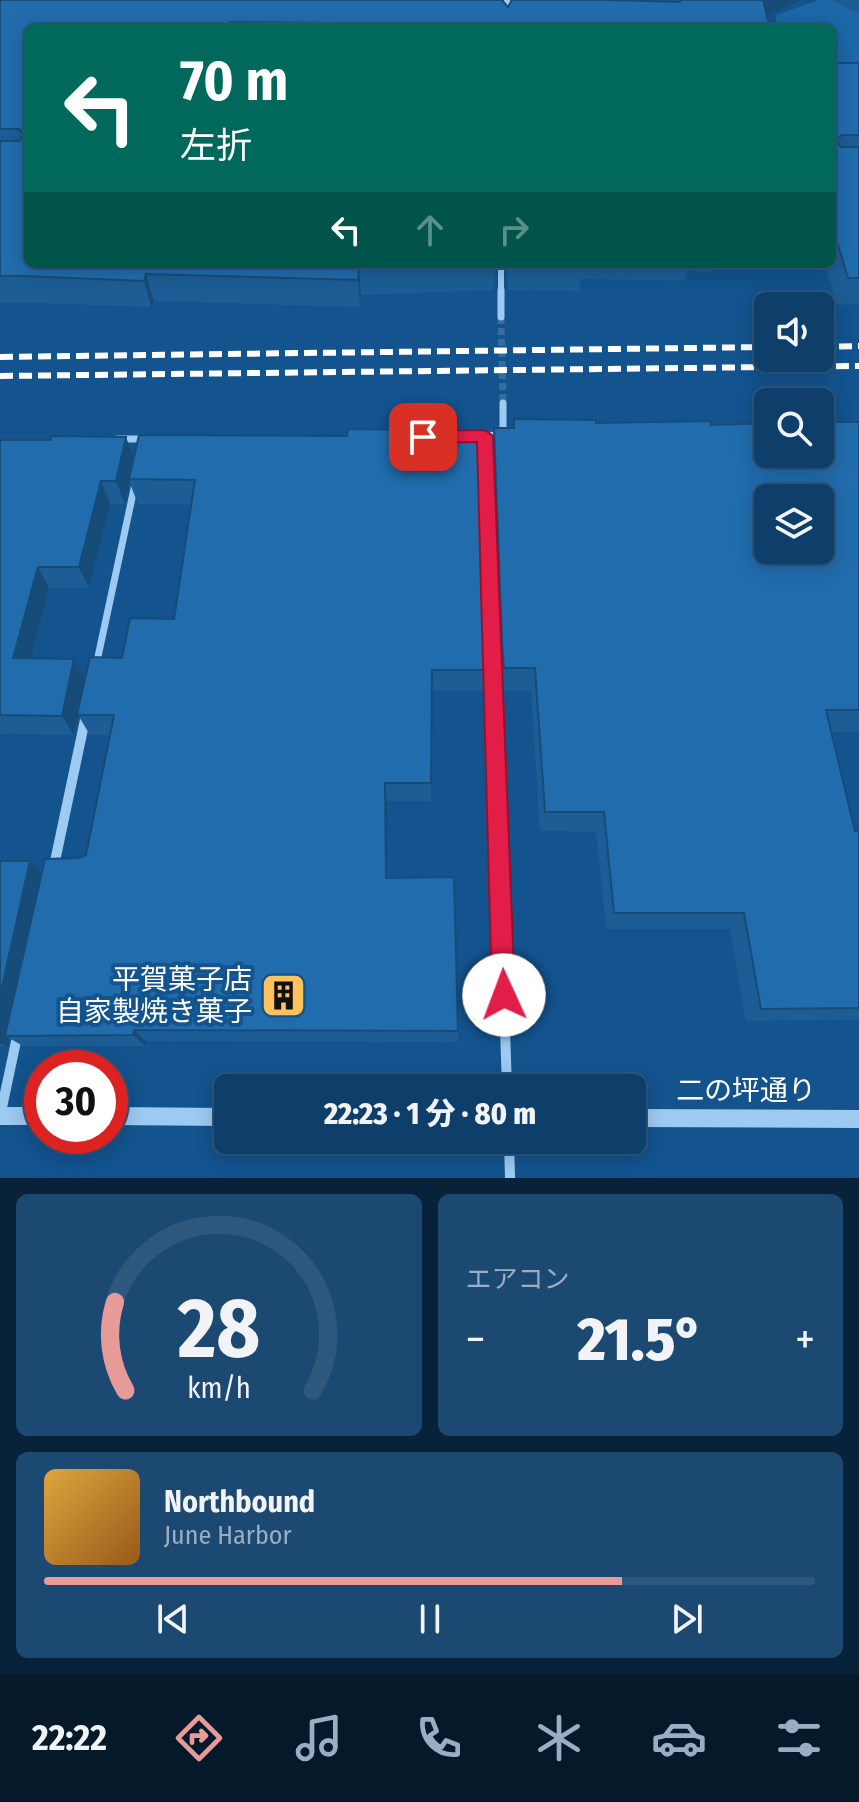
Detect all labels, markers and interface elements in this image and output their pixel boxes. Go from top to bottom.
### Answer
text: 70 m [180,48,288,115]
icon: left [48,56,152,160]
text: 左折 [180,124,252,168]
icon: left [324,208,368,252]
icon: ahead [408,208,452,252]
icon: right [492,208,536,252]
map controls [754,292,834,564]
button: sound [754,292,834,372]
button: search [754,388,834,468]
pin [389,403,457,471]
icon: arrive [401,415,445,459]
button: layers [754,484,834,564]
position arrow [462,953,546,1037]
place label: 平賀菓子店 自家製焼き菓子 [56,963,252,1028]
building icon: 平賀菓子店 自家製焼き菓子 [259,971,307,1019]
speed limit sign: 30 [24,1050,128,1154]
street label: 二の坪通り [676,1074,816,1107]
text: 22:23 · 1 分 · 80 m [324,1096,536,1132]
text: エアコン [466,1264,570,1295]
text: 28 [177,1279,260,1379]
text: 21.5° [578,1304,703,1376]
text: − [466,1313,485,1366]
text: + [795,1313,815,1366]
text: km/h [187,1371,251,1406]
text: Northbound [164,1484,315,1520]
text: June Harbor [164,1520,292,1551]
icon: previous [151,1597,195,1641]
icon: pause [408,1597,452,1641]
icon: next [665,1597,709,1641]
icon: directions [171,1710,227,1766]
icon: music [291,1710,347,1766]
icon: phone [411,1710,467,1766]
icon: climate [531,1710,587,1766]
icon: car [651,1710,707,1766]
icon: filters [771,1710,827,1766]
text: 22:22 [32,1716,107,1760]

